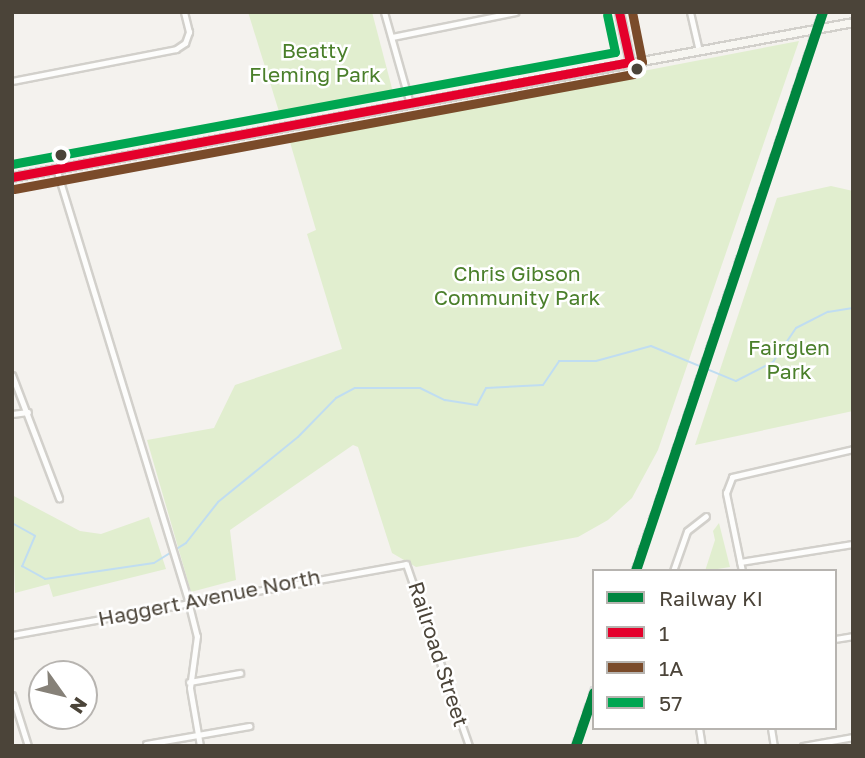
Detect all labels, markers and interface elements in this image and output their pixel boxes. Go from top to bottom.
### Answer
park label: Beatty Fleming Park [249,37,381,87]
unlabelled marker [630,62,644,76]
unlabelled marker [54,148,68,162]
park label: Chris Gibson Community Park [434,260,600,310]
park label: Fairglen Park [748,334,830,384]
street label: Haggert Avenue North [96,563,322,631]
legend [592,569,837,730]
street label: Railroad Street [404,578,474,730]
text: Railway KI [659,585,763,611]
text: 1 [659,620,669,646]
text: 1A [659,655,683,681]
north arrow [28,660,98,730]
text: 57 [659,690,682,716]
text: N [66,693,93,718]

